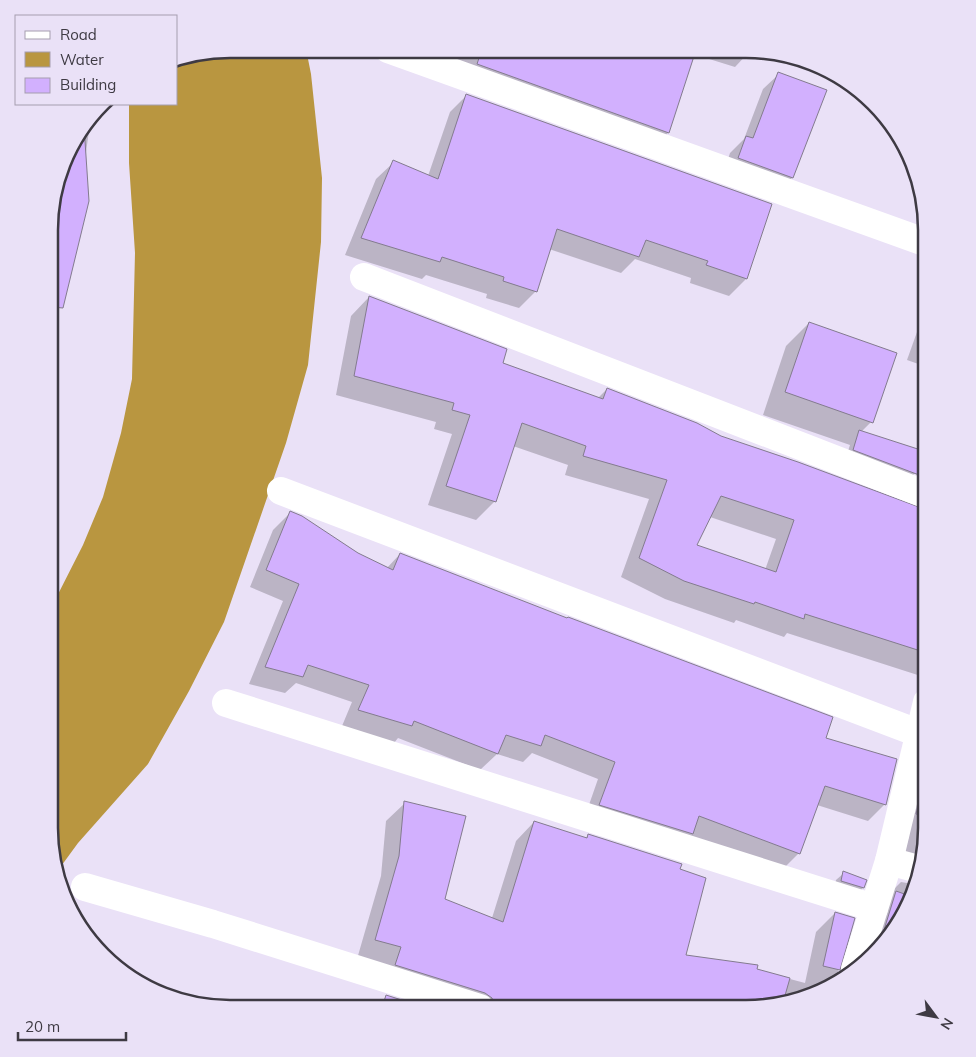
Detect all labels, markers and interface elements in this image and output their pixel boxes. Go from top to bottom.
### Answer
legend [15,15,178,105]
text: Road [60,25,97,44]
text: Water [60,50,104,69]
text: Building [60,75,116,94]
north arrow [911,992,961,1042]
scale bar [18,1010,125,1042]
text: N [937,1015,957,1033]
text: 20 m [25,1017,60,1036]

